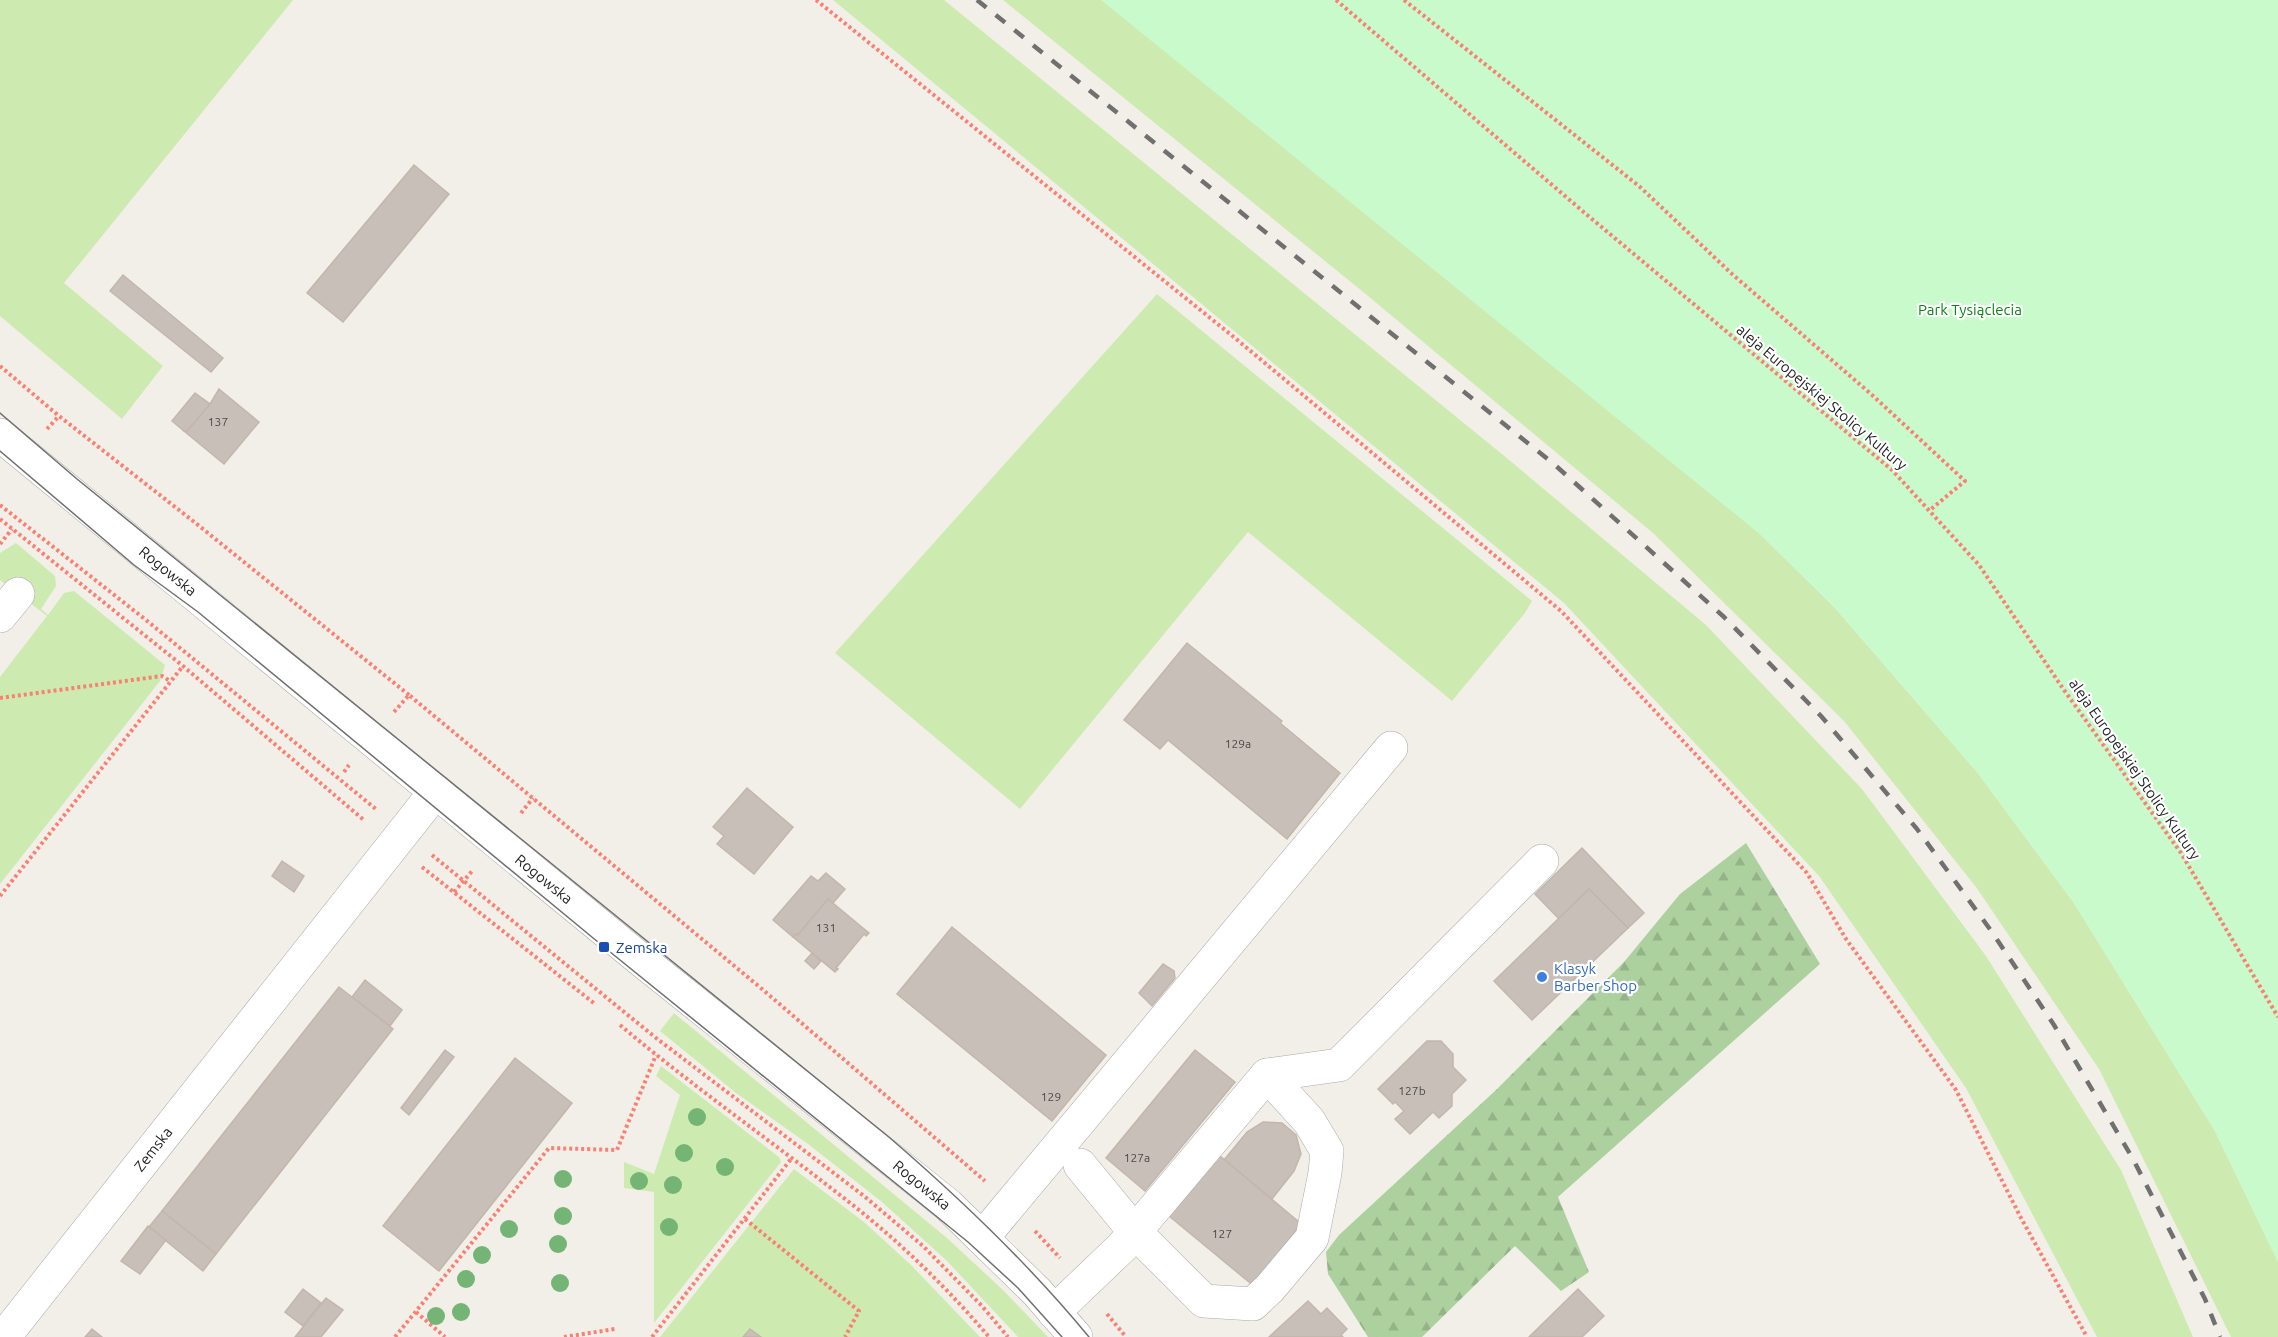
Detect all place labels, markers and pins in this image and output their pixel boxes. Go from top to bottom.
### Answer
place label: Zemska [616,939,667,956]
marker: Zemska [597,940,611,954]
place label: Klasyk Barber Shop [1554,960,1637,994]
marker: Klasyk Barber Shop [1535,970,1549,984]

